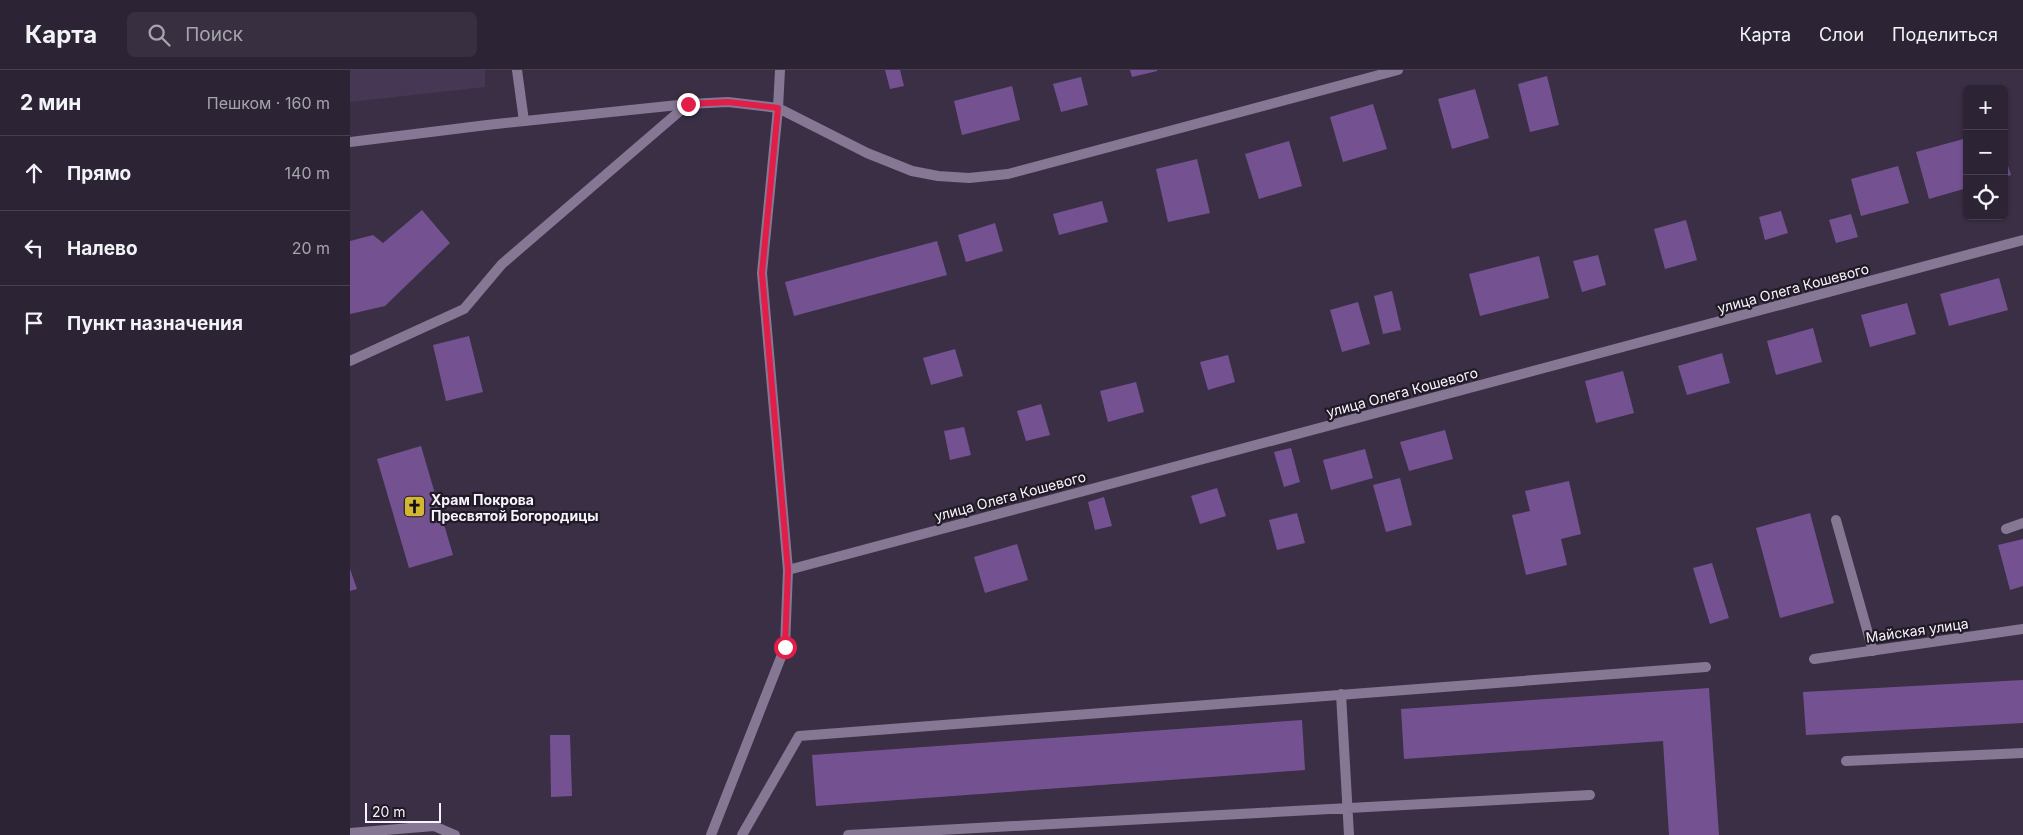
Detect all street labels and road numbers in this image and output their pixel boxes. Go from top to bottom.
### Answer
street label: улица Олега Кошевого [1715,260,1871,316]
street label: улица Олега Кошевого [1324,364,1480,420]
street label: улица Олега Кошевого [932,468,1088,524]
street label: Майская улица [1864,614,1970,646]

